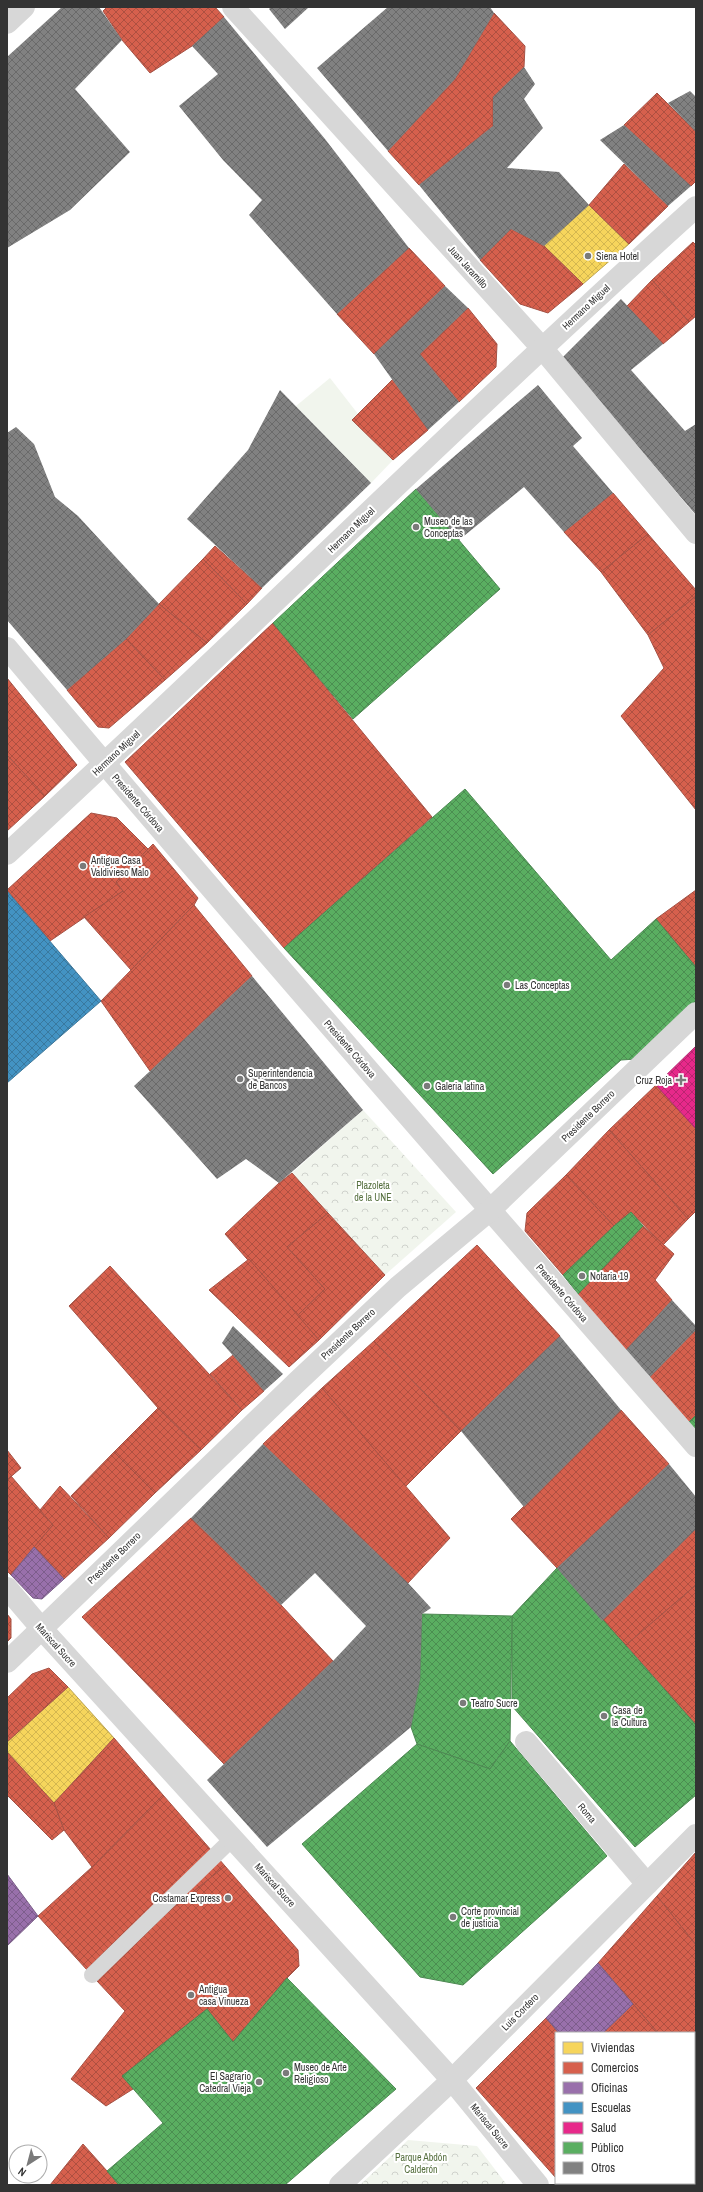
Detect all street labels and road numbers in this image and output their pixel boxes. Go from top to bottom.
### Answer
street label: Juan Jaramillo [445,243,491,291]
street label: Hermano Miguel [559,281,613,332]
street label: Hermano Miguel [325,504,377,556]
street label: Hermano Miguel [89,727,143,778]
street label: Presidente Córdova [109,771,167,835]
street label: Presidente Córdova [321,1017,379,1081]
street label: Presidente Borrero [559,1087,618,1145]
street label: Presidente Córdova [533,1261,591,1325]
street label: Presidente Borrero [318,1305,378,1362]
street label: Presidente Borrero [85,1529,144,1587]
street label: Mariscal Sucre [33,1620,79,1670]
street label: Roma [575,1800,599,1826]
street label: Mariscal Sucre [252,1860,298,1910]
street label: Luis Cordero [499,1990,542,2033]
street label: Mariscal Sucre [468,2101,513,2152]

